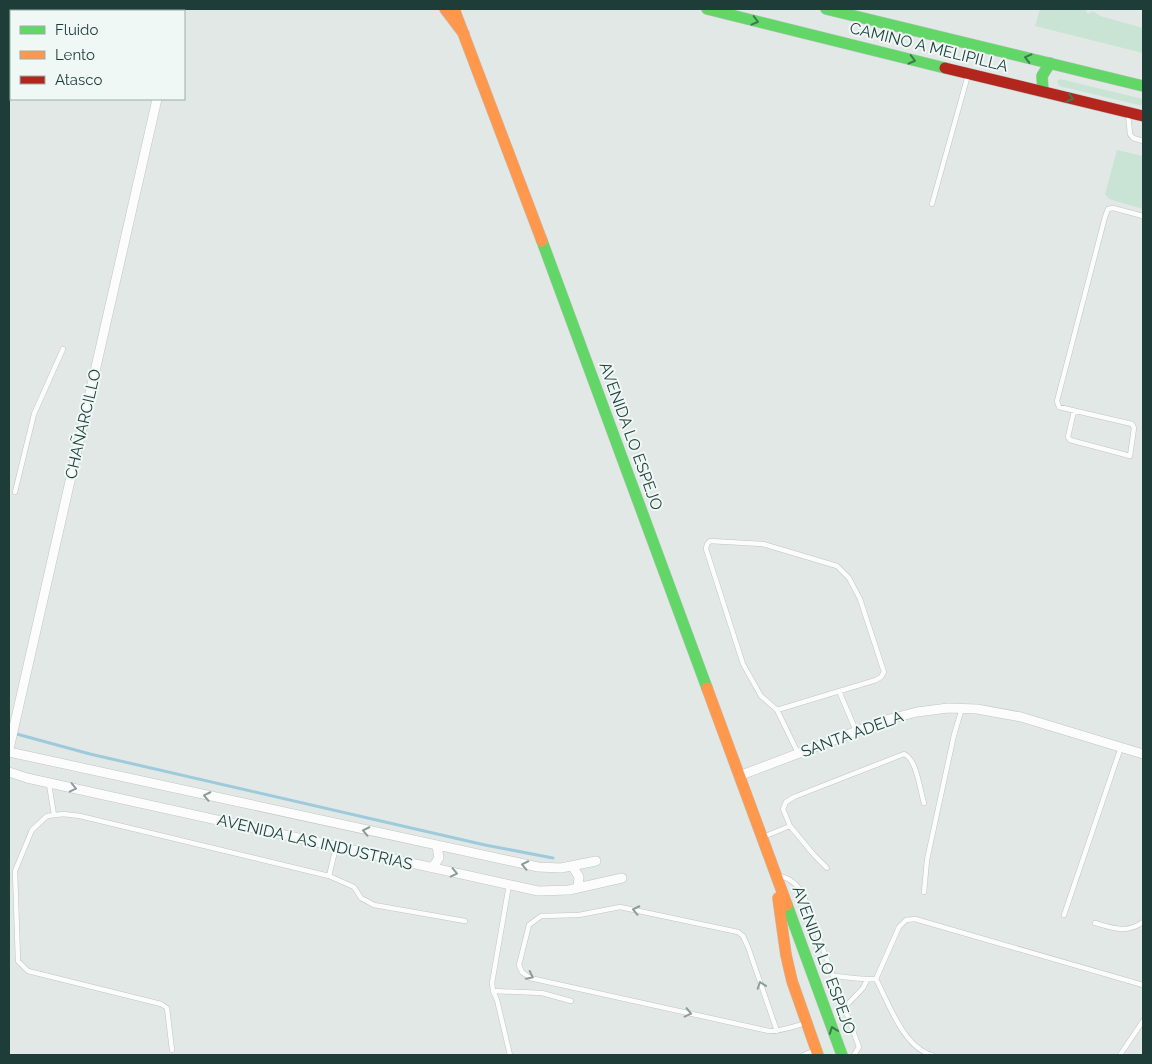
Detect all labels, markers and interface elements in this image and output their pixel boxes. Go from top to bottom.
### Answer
legend [10,10,185,100]
one-way arrow [750,15,758,25]
street label: CAMINO A MELIPILLA [848,18,1010,76]
text: Fluido [55,21,98,39]
text: Lento [55,46,95,64]
one-way arrow [1024,53,1033,64]
one-way arrow [908,54,917,65]
text: Atasco [55,71,102,89]
one-way arrow [1066,92,1075,103]
street label: AVENIDA LO ESPEJO [595,359,667,513]
street label: CHAÑARCILLO [60,367,105,481]
street label: SANTA ADELA [798,707,906,761]
one-way arrow [69,782,78,793]
one-way arrow [203,791,211,801]
street label: AVENIDA LAS INDUSTRIAS [215,810,415,874]
one-way arrow [361,826,370,836]
one-way arrow [520,860,529,870]
one-way arrow [449,867,458,878]
street label: AVENIDA LO ESPEJO [788,883,860,1037]
one-way arrow [632,905,641,916]
one-way arrow [524,970,533,980]
one-way arrow [757,981,767,990]
one-way arrow [683,1007,692,1018]
one-way arrow [828,1027,838,1035]

